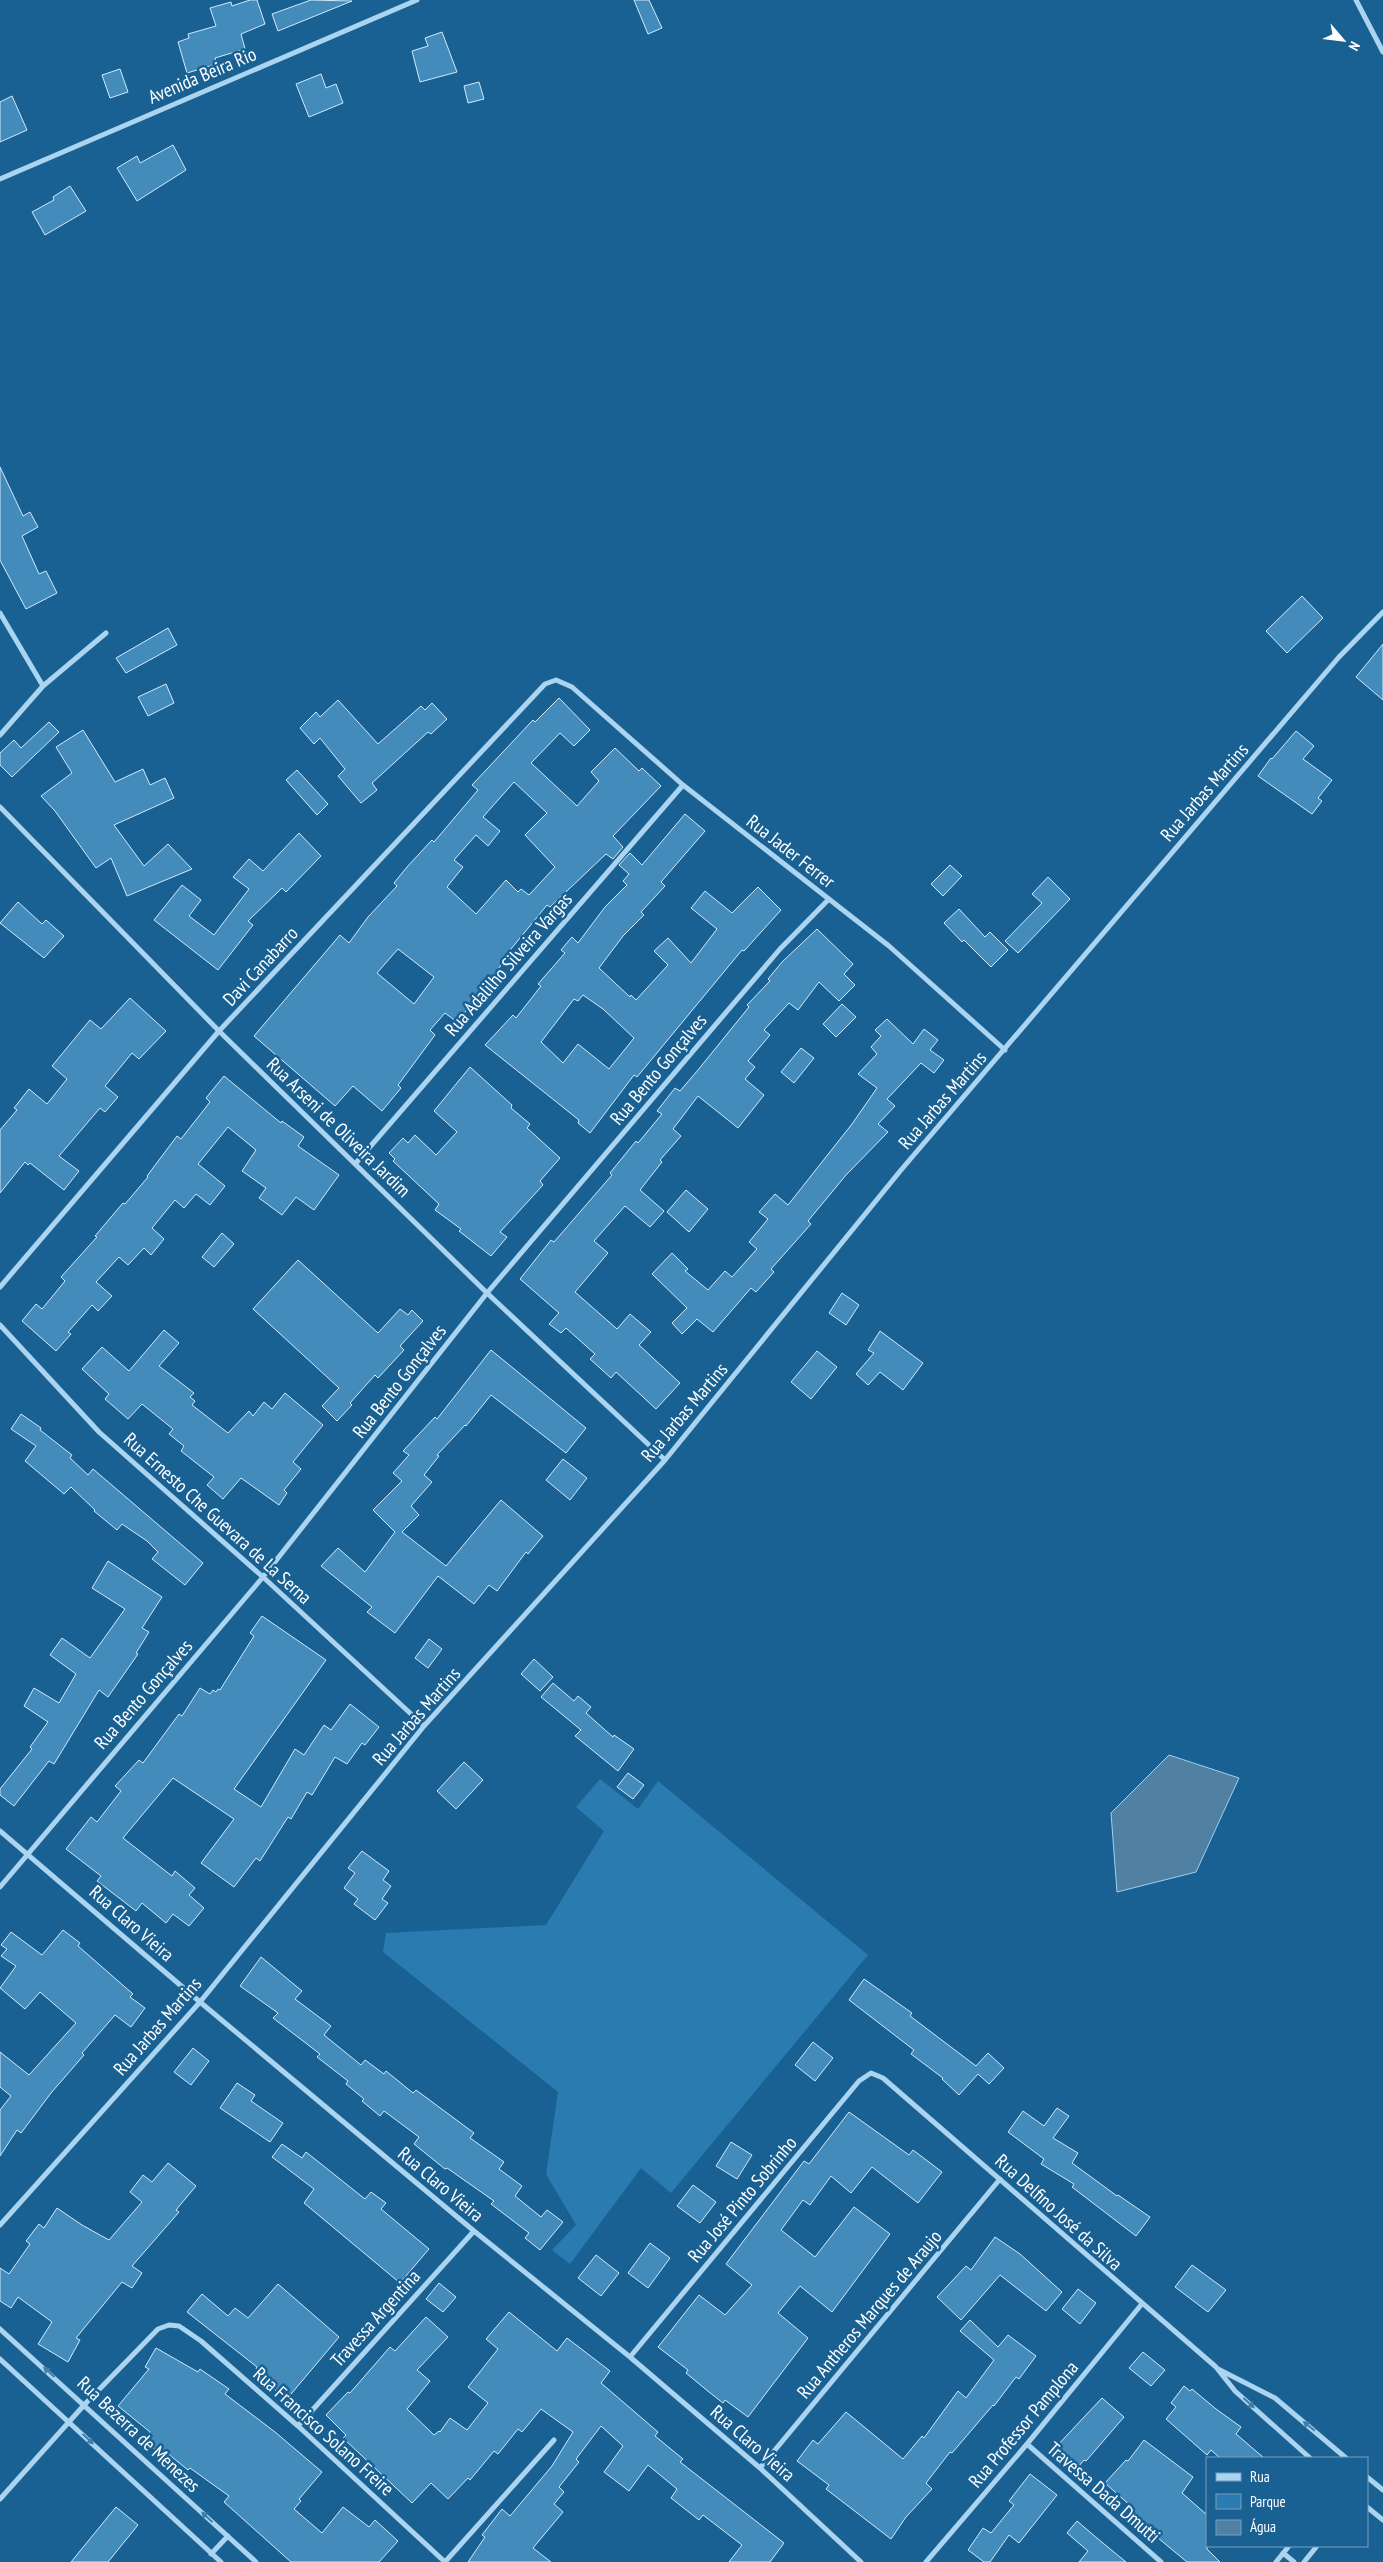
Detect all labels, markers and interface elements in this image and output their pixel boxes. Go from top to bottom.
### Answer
north arrow [1318,15,1368,65]
text: N [1345,39,1364,54]
street label: Avenida Beira Rio [144,41,260,109]
street label: Rua Jarbas Martins [1155,738,1253,846]
street label: Rua Jader Ferrer [742,809,841,893]
street label: Rua Adalilho Silveira Vargas [439,887,577,1041]
street label: Davi Canabarro [217,921,303,1011]
street label: Rua Bento Gonçalves [605,1009,711,1129]
street label: Rua Jarbas Martins [893,1046,991,1154]
street label: Rua Arseni de Oliveira Jardim [262,1052,416,1202]
street label: Rua Bento Gonçalves [347,1319,451,1443]
street label: Rua Jarbas Martins [636,1357,732,1467]
street label: Rua Ernesto Che Guevara de La Serna [119,1427,317,1609]
street label: Rua Bento Gonçalves [89,1634,197,1754]
street label: Rua Jarbas Martins [367,1662,465,1770]
street label: Rua Claro Vieira [85,1880,179,1966]
street label: Rua Jarbas Martins [108,1972,206,2080]
street label: Rua José Pinto Sobrinho [682,2131,802,2267]
street label: Rua Claro Vieira [393,2141,489,2227]
street label: Rua Delfino José da Silva [991,2149,1127,2275]
street label: Rua Antheros Marques de Araujo [791,2225,947,2403]
street label: Travessa Argentina [325,2264,425,2372]
street label: Rua Professor Pamplona [963,2356,1083,2492]
street label: Rua Francisco Solano Freire [249,2362,399,2501]
one-way arrow [43,2366,55,2378]
street label: Rua Bezerra de Menezes [73,2371,205,2497]
one-way arrow [1242,2397,1254,2409]
street label: Rua Claro Vieira [706,2400,800,2486]
one-way arrow [1303,2421,1316,2432]
one-way arrow [82,2433,94,2445]
street label: Travessa Dada Dmutti [1043,2436,1165,2548]
legend [1206,2457,1368,2547]
text: Rua [1250,2467,1270,2486]
text: Parque [1250,2492,1286,2511]
one-way arrow [201,2511,213,2523]
text: Água [1250,2517,1276,2536]

